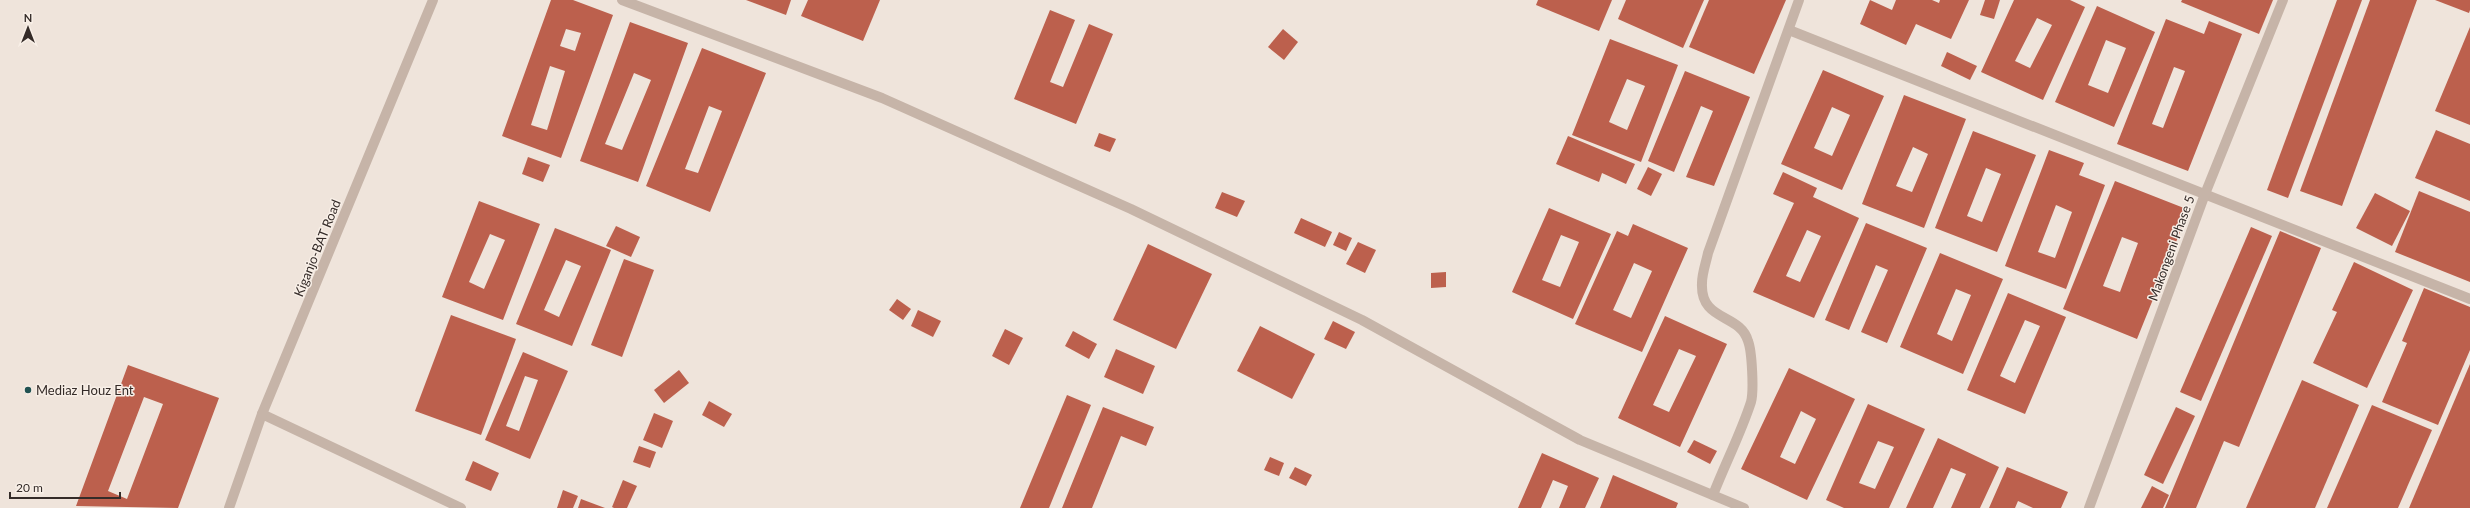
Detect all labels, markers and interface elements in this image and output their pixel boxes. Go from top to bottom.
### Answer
north arrow [8,8,48,48]
text: N [24,11,32,24]
street label: Makongeni Phase 5 [2144,193,2198,303]
street label: Kiganjo-BAT Road [290,197,344,299]
place label: Mediaz Houz Ent [36,382,134,398]
marker: Mediaz Houz Ent [23,385,33,395]
scale bar [10,474,120,500]
text: 20 m [16,480,43,495]

